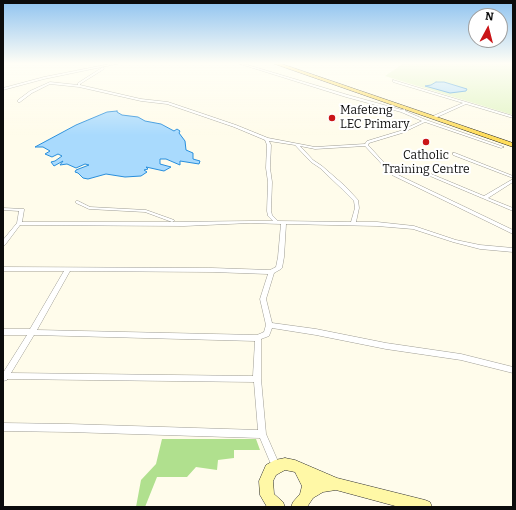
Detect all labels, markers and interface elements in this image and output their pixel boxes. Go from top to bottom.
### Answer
north arrow [468,8,508,48]
text: N [484,10,494,24]
place label: Mafeteng LEC Primary [340,104,410,132]
marker: Mafeteng LEC Primary [327,113,337,123]
marker: Catholic Training Centre [421,137,431,147]
place label: Catholic Training Centre [382,149,470,177]

